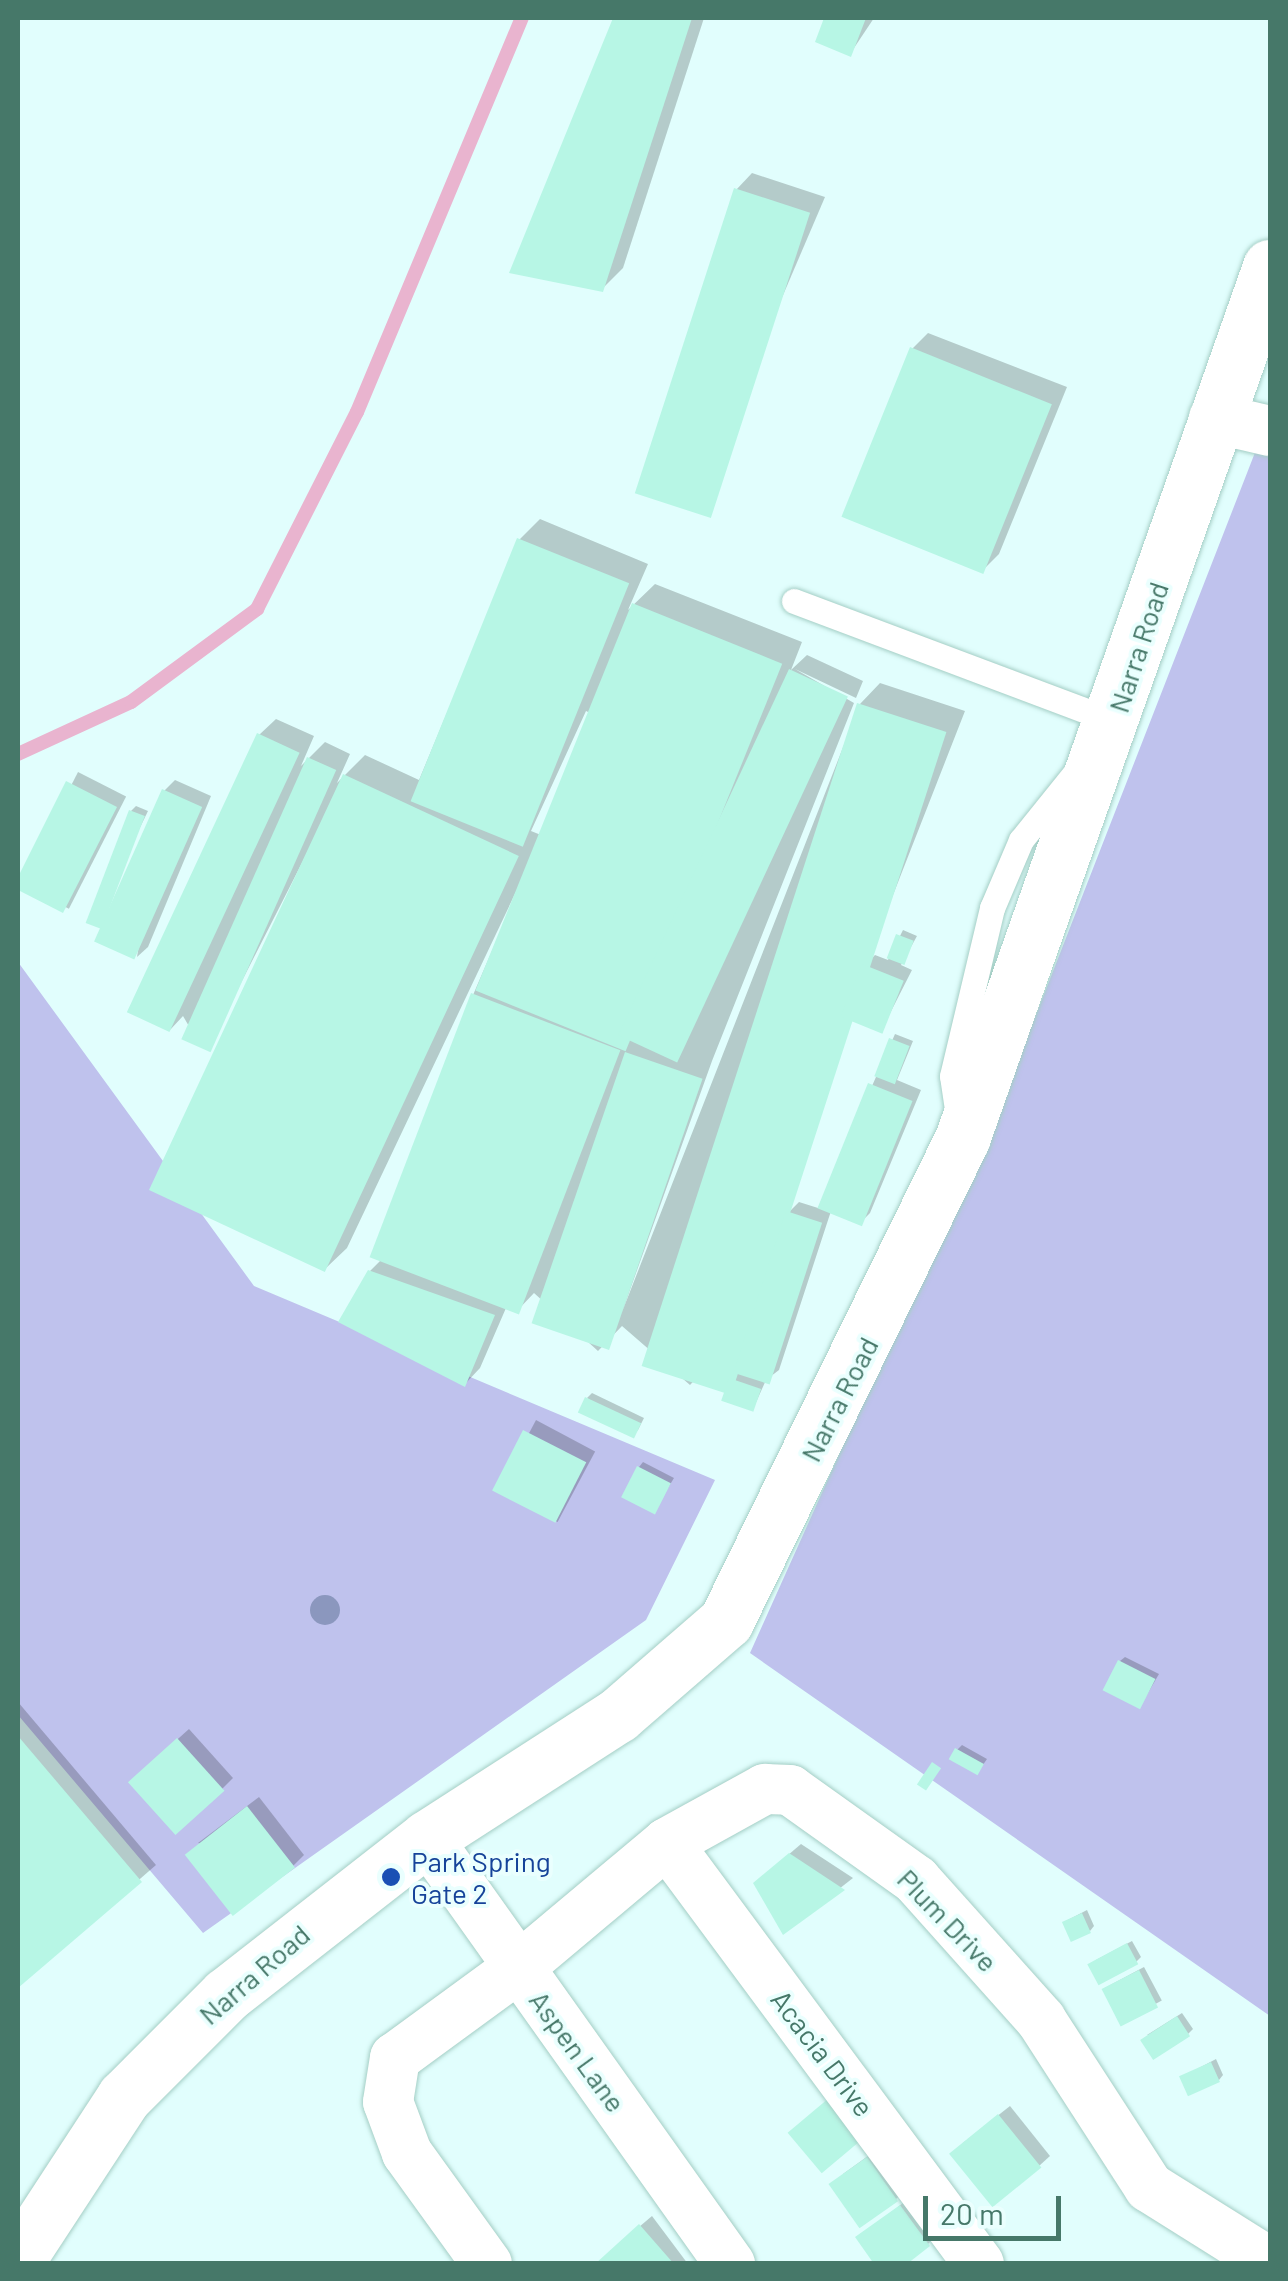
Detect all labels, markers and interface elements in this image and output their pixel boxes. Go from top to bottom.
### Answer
street label: Narra Road [1101,577,1175,717]
street label: Narra Road [793,1331,885,1467]
place label: Park Spring Gate 2 [411,1844,551,1910]
street label: Plum Drive [891,1862,1005,1978]
marker: Park Spring Gate 2 [380,1866,402,1888]
street label: Narra Road [192,1917,316,2031]
street label: Acacia Drive [765,1983,881,2123]
street label: Aspen Lane [523,1984,633,2118]
scale bar [928,2176,1066,2238]
text: 20 m [940,2195,1004,2231]

